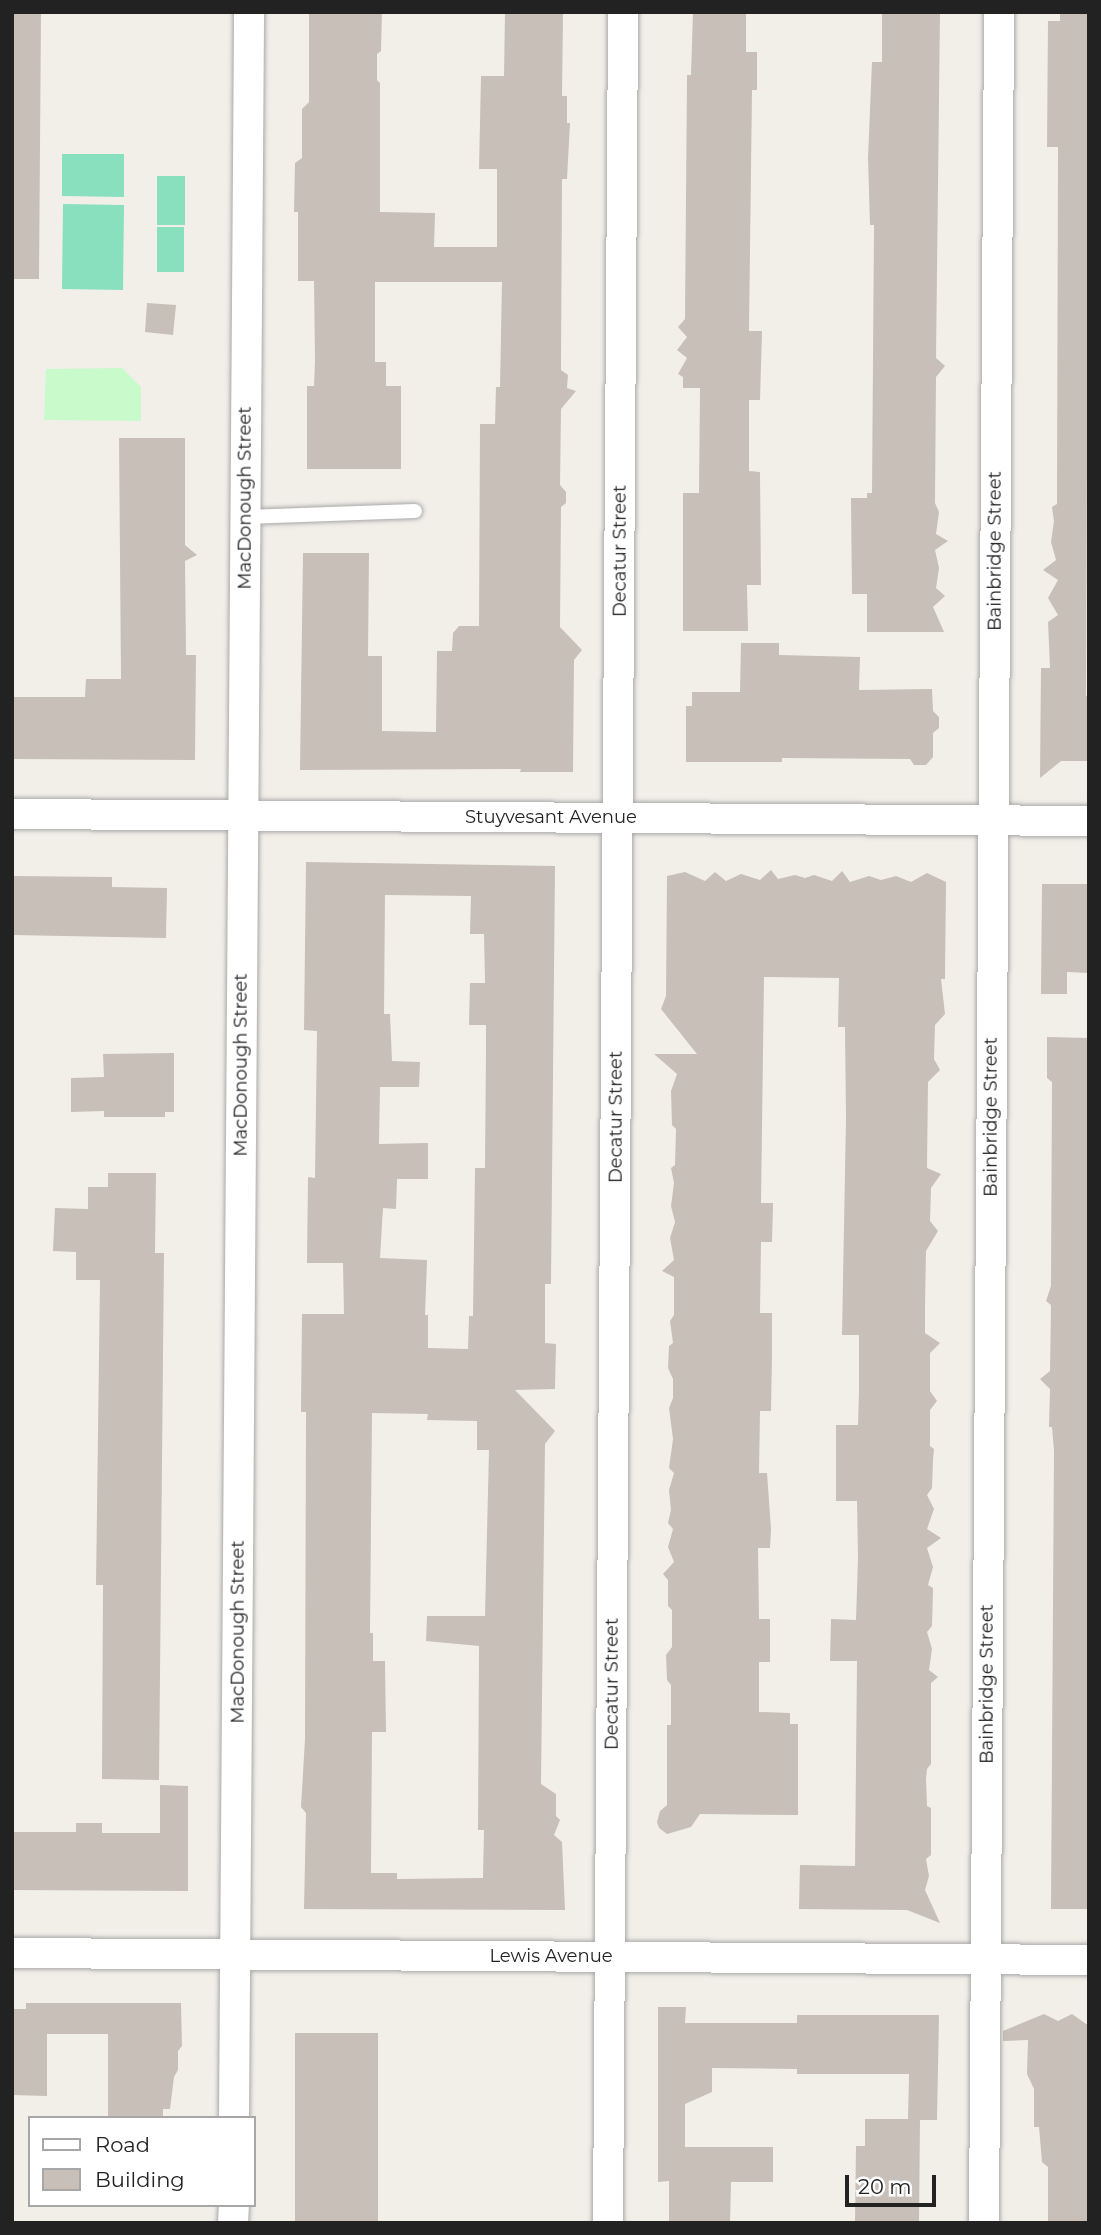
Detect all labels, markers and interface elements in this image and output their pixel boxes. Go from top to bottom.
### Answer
street label: MacDonough Street [234,406,256,590]
street label: Bainbridge Street [984,471,1006,631]
street label: Decatur Street [609,485,631,617]
street label: Stuyvesant Avenue [465,806,637,828]
street label: MacDonough Street [230,973,252,1157]
street label: Bainbridge Street [980,1037,1002,1197]
street label: Decatur Street [605,1051,627,1183]
street label: MacDonough Street [227,1540,249,1724]
street label: Bainbridge Street [976,1604,998,1764]
street label: Decatur Street [601,1618,623,1750]
street label: Lewis Avenue [489,1945,613,1967]
legend [28,2116,256,2207]
text: Road [95,2132,150,2157]
scale bar [849,2162,940,2206]
text: Building [95,2167,185,2192]
text: 20 m [858,2174,912,2199]

